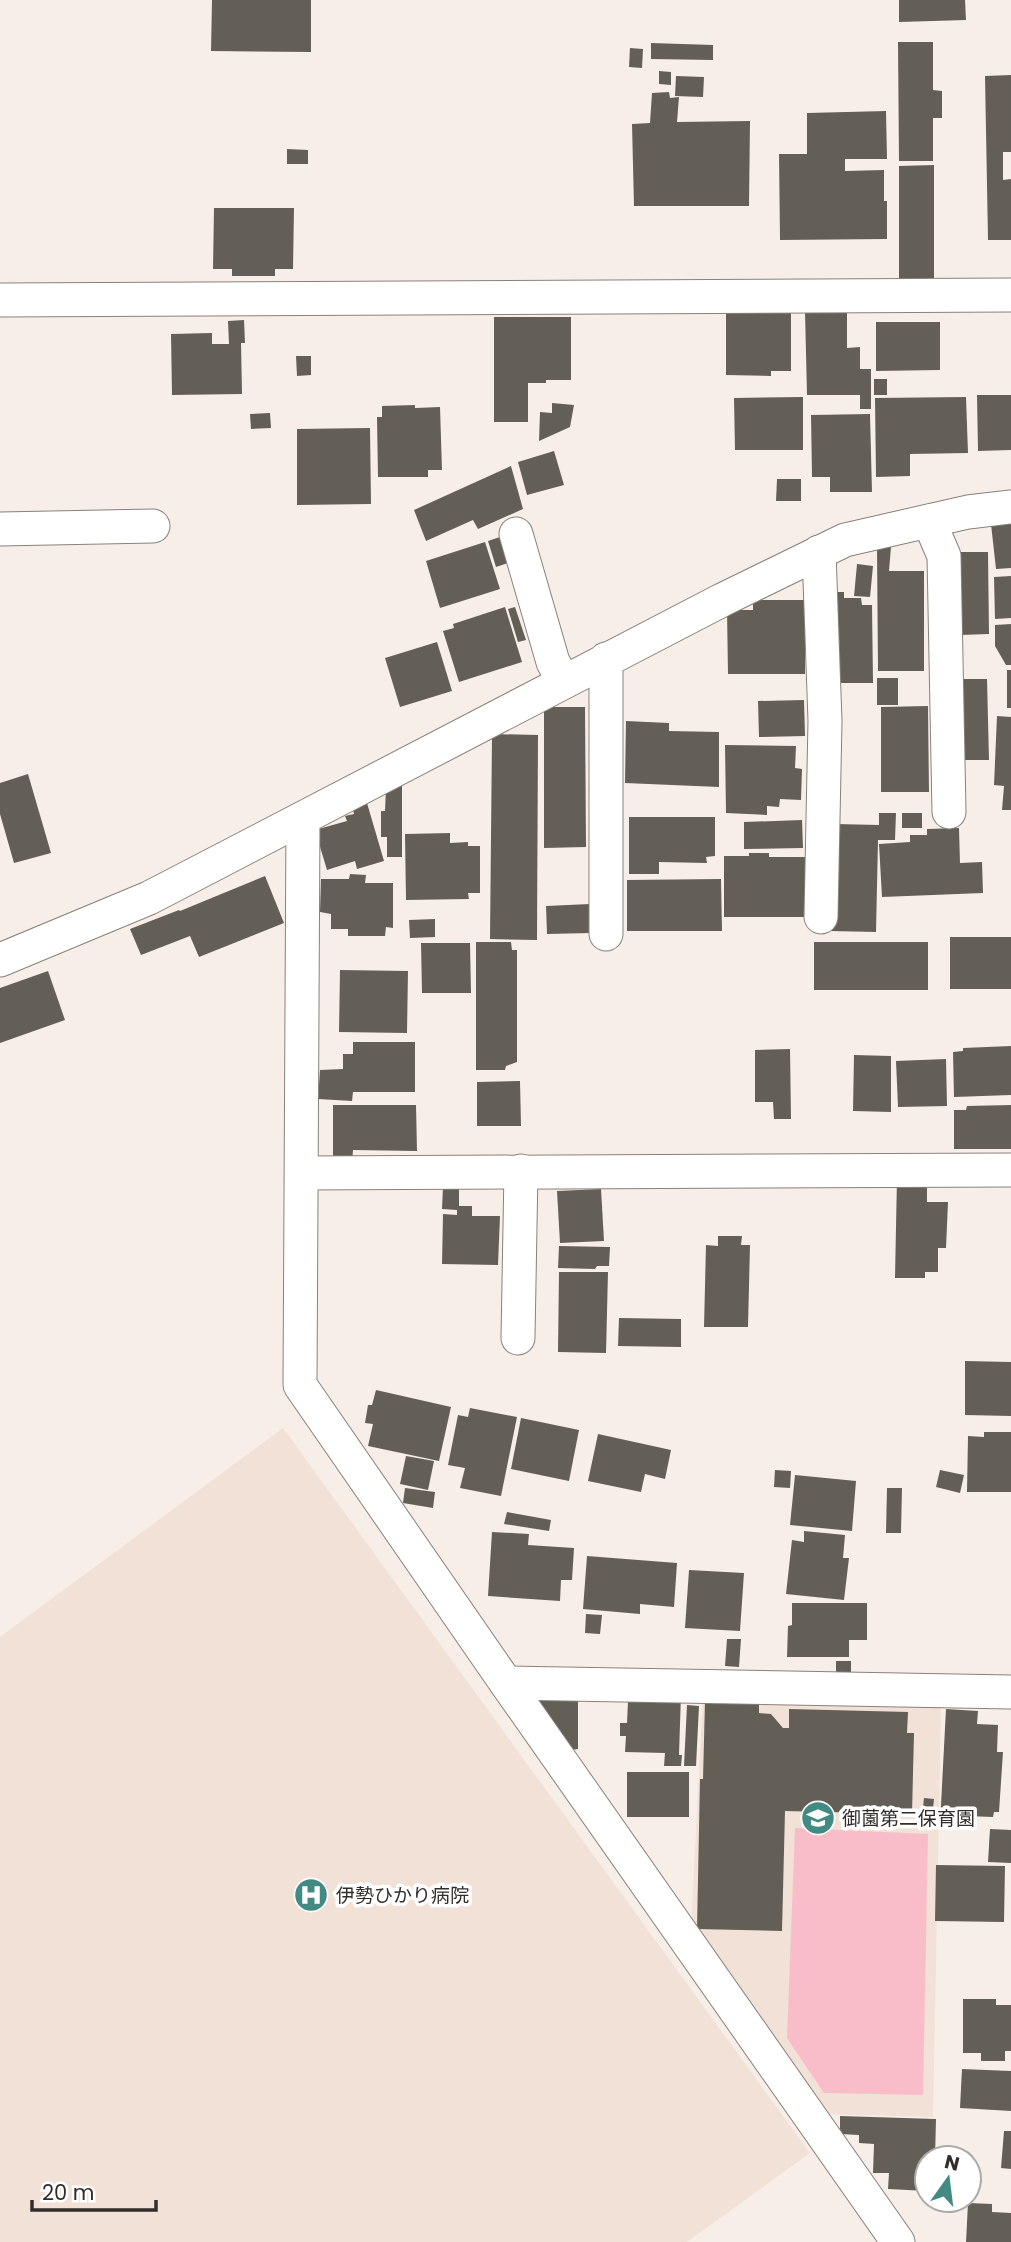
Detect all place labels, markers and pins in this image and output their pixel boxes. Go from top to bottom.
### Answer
school or university icon: 御薗第二保育園 [799,1799,837,1837]
place label: 御薗第二保育園 [842,1805,975,1832]
hospital icon: 伊勢ひかり病院 [292,1876,330,1914]
place label: 伊勢ひかり病院 [336,1882,469,1909]

